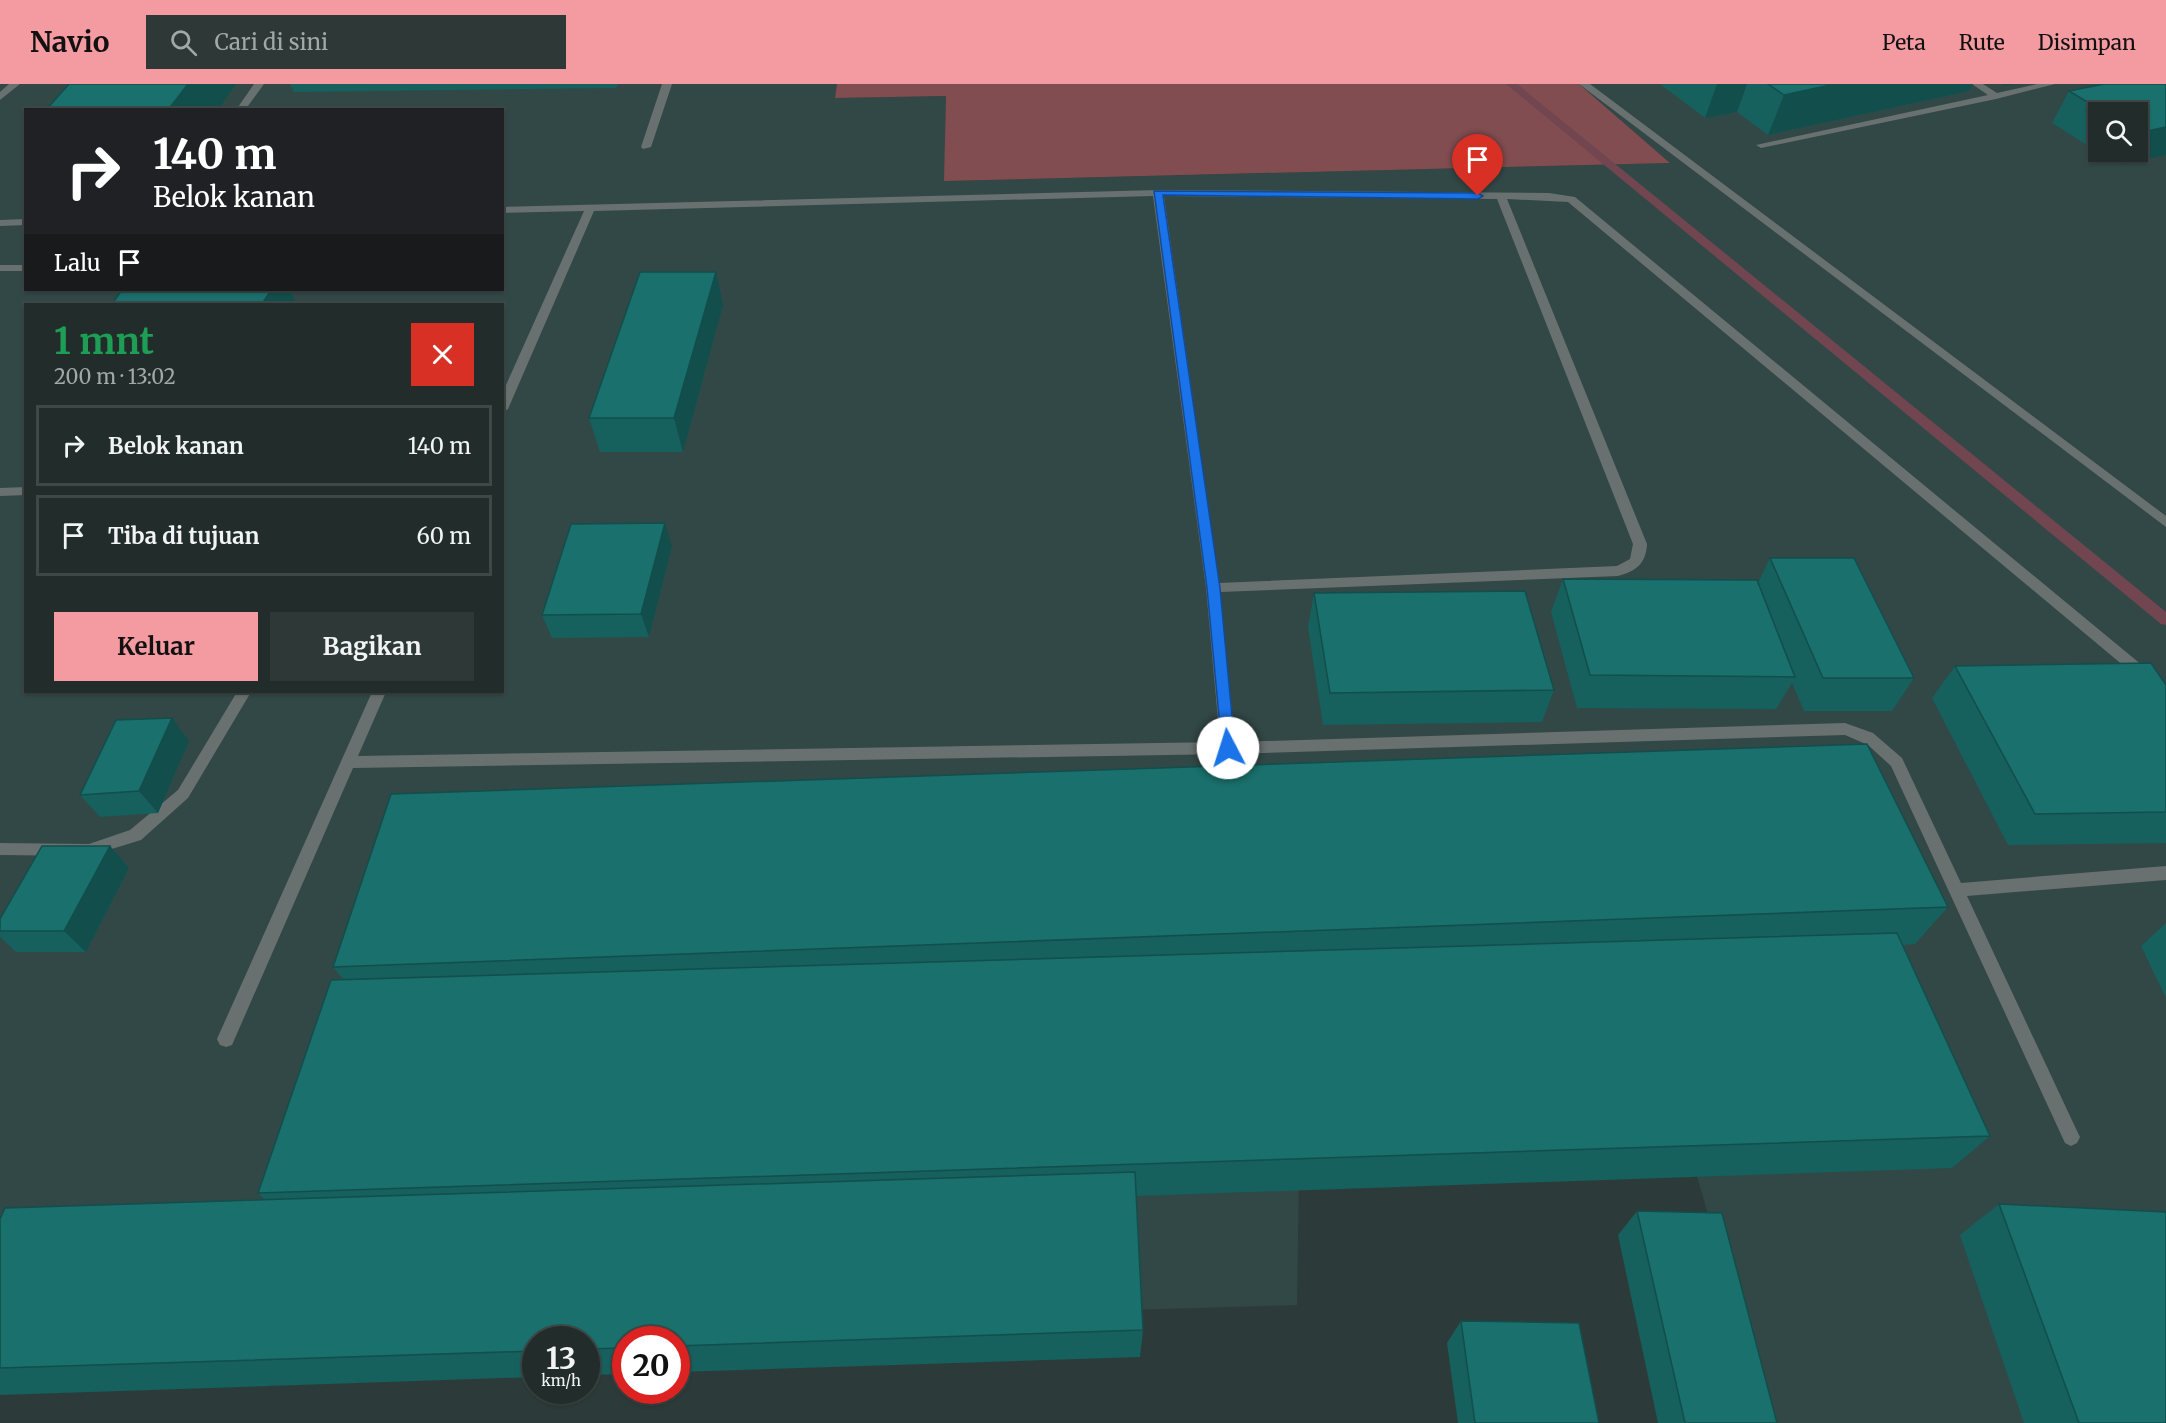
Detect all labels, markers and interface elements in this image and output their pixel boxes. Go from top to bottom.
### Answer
search box [146,15,566,69]
text: Navio [30,24,110,60]
icon: search [167,26,200,59]
text: Cari di sini [215,28,328,56]
text: Peta [1882,29,1926,56]
text: Rute [1959,29,2005,56]
text: Disimpan [2038,29,2136,56]
map controls [2088,102,2148,162]
button: search [2088,102,2148,162]
text: 140 m [153,128,276,180]
icon: right [54,132,132,210]
pin [1452,134,1503,196]
icon: arrive [1461,143,1494,176]
text: Belok kanan [153,180,315,214]
icon: arrive [113,246,146,279]
text: Lalu [54,249,101,277]
text: 1 mnt [54,319,154,364]
button: close [411,323,474,386]
text: 200 m · 13:02 [54,364,176,389]
icon: right [57,429,90,462]
text: Belok kanan [108,432,244,460]
text: 140 m [408,432,471,460]
icon: arrive [57,519,90,552]
text: Tiba di tujuan [108,522,259,550]
text: 60 m [417,522,471,550]
button: Keluar [54,612,258,681]
button: Bagikan [270,612,474,681]
position arrow [1196,716,1260,780]
speed limit sign: 20 [612,1326,690,1404]
text: 13 [546,1339,576,1377]
text: km/h [541,1371,581,1390]

